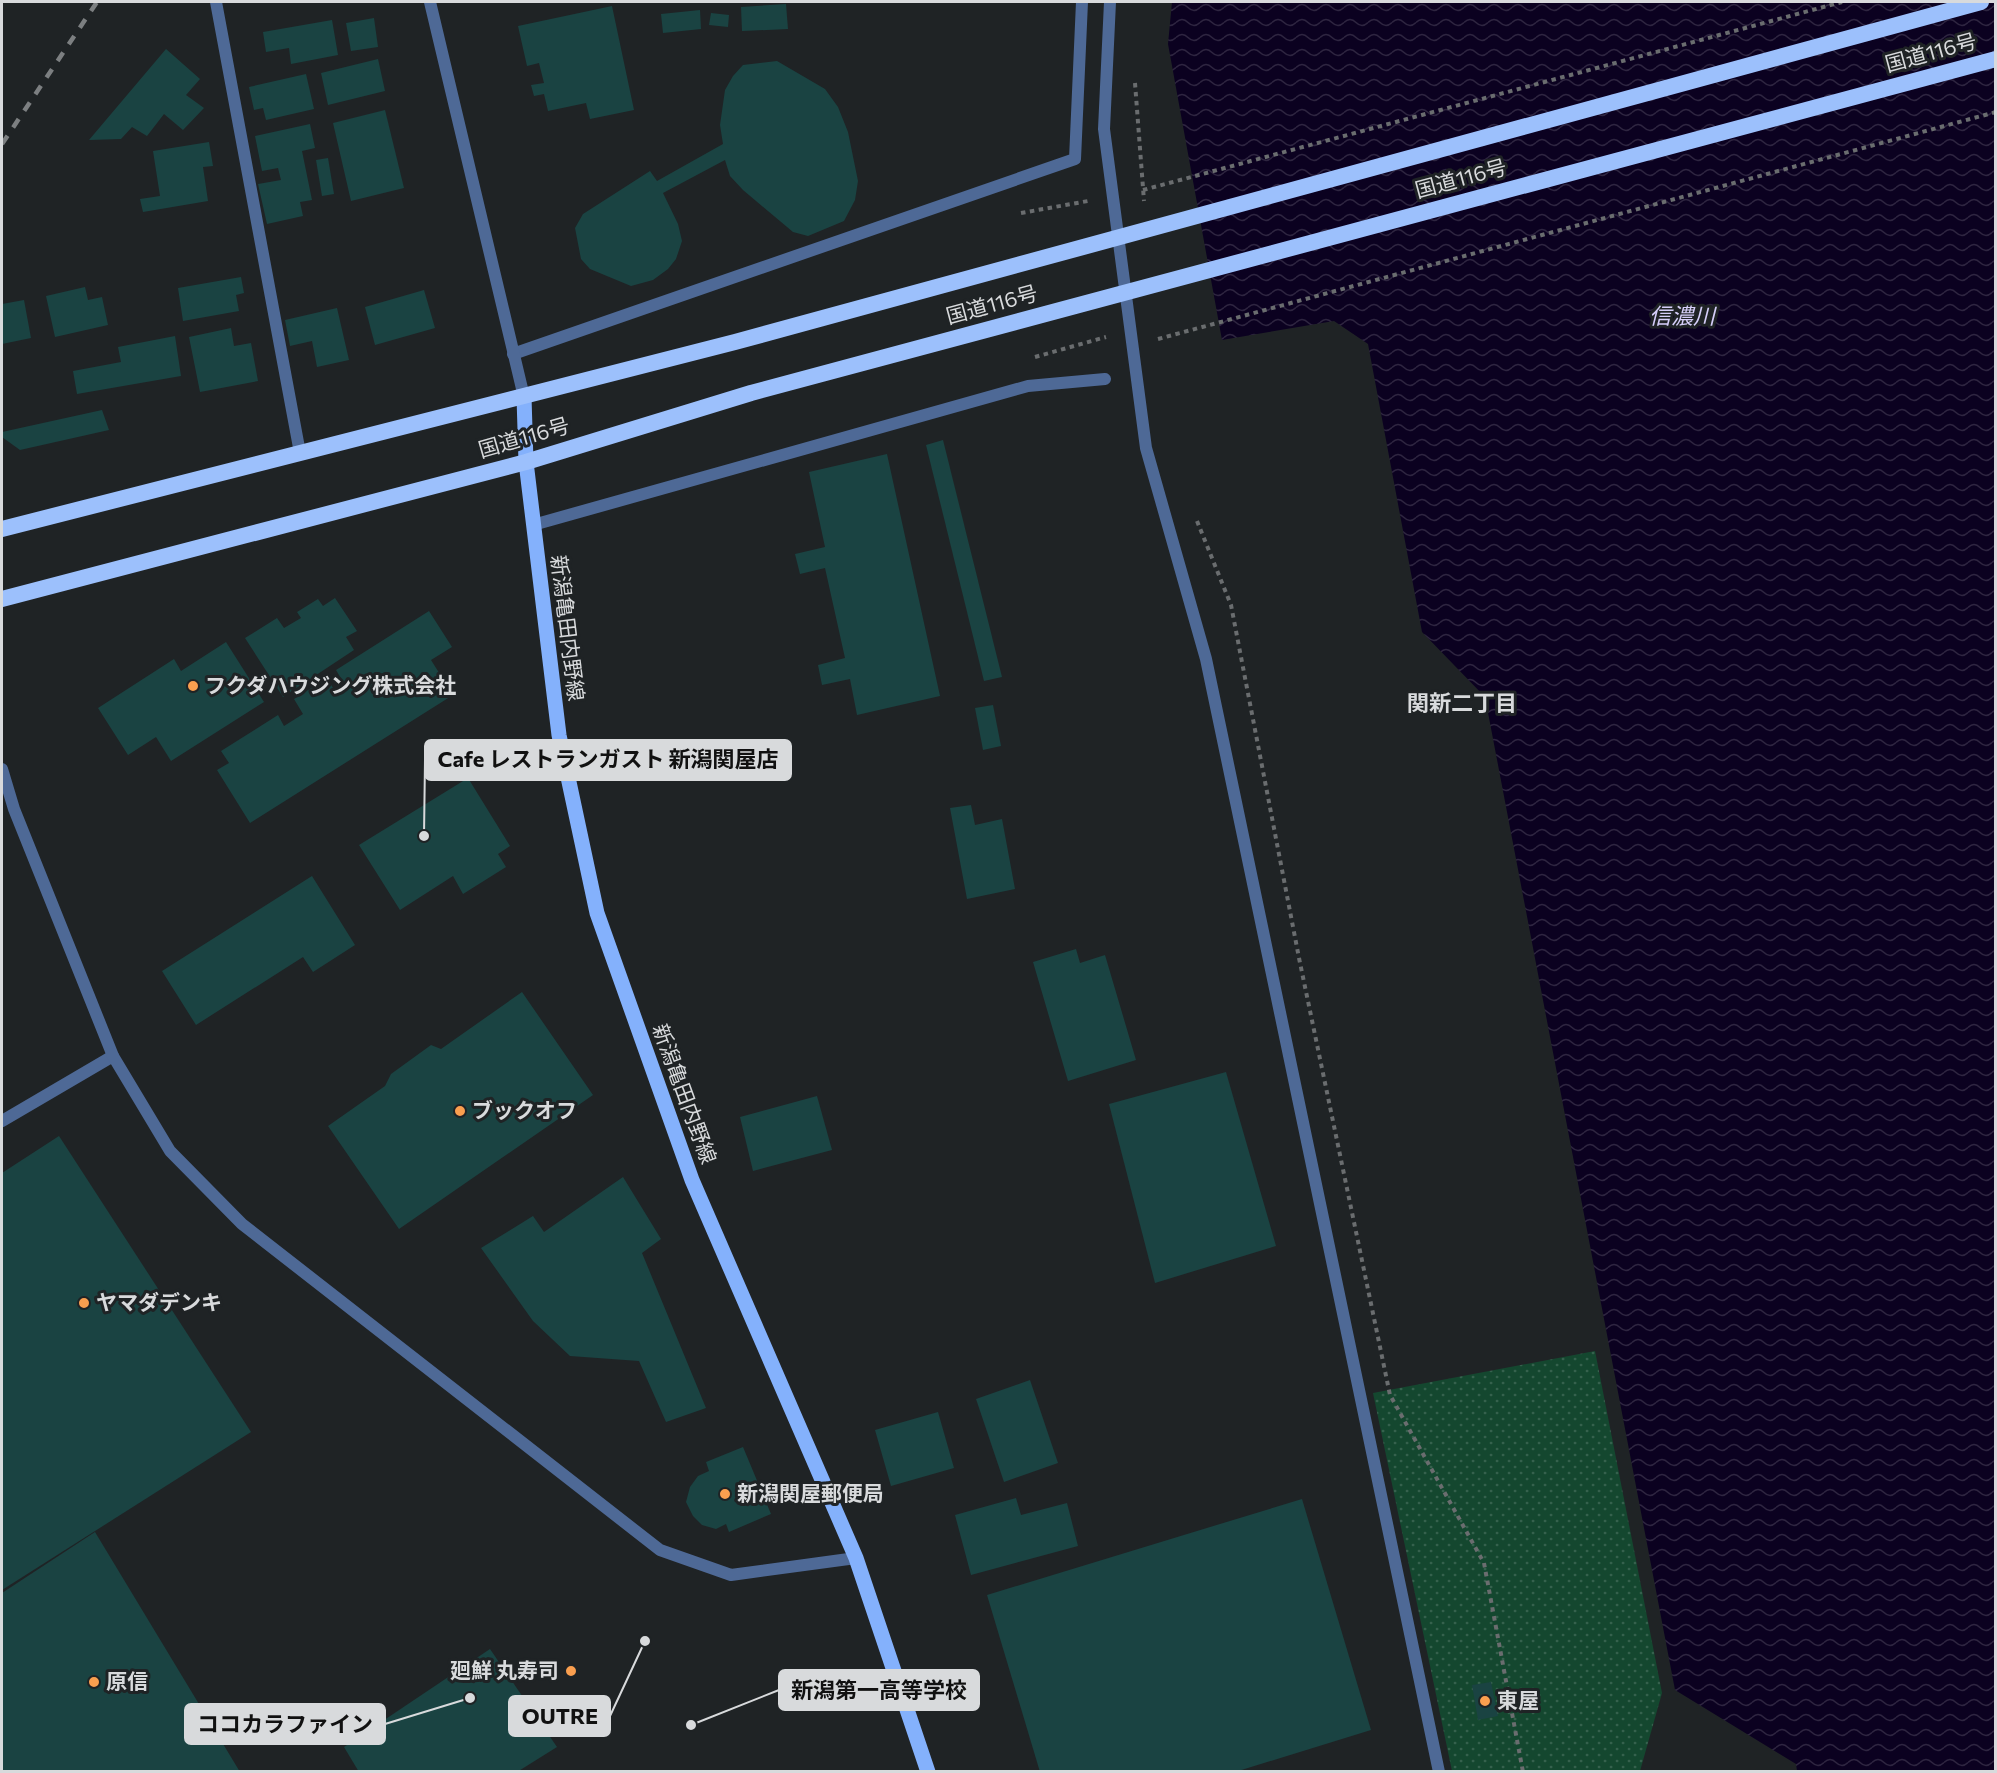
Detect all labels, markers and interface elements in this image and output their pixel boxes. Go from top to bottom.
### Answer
street label: 国道116号 [1882,27,1979,76]
street label: 国道116号 [1412,153,1509,202]
street label: 国道116号 [943,279,1040,328]
water label: 信濃川 [1649,302,1717,329]
street label: 国道116号 [475,412,572,461]
street label: 新潟亀田内野線 [547,553,590,702]
place label: フクダハウジング株式会社 [205,672,456,697]
marker: フクダハウジング株式会社 [186,679,200,693]
district label: 関新二丁目 [1407,689,1517,716]
callout: Cafe レストランガスト 新潟関屋店 [425,740,791,780]
text: Cafe レストランガスト 新潟関屋店 [437,745,779,772]
street label: 新潟亀田内野線 [649,1020,722,1167]
place label: ブックオフ [472,1097,577,1122]
marker: ブックオフ [453,1104,467,1118]
place label: ヤマダデンキ [96,1289,222,1314]
marker: ヤマダデンキ [77,1296,91,1310]
place label: 新潟関屋郵便局 [737,1480,884,1505]
marker: 新潟関屋郵便局 [718,1487,732,1501]
place label: 廻鮮 丸寿司 [450,1657,559,1682]
marker: 廻鮮 丸寿司 [564,1664,578,1678]
place label: 原信 [106,1668,148,1693]
callout: 新潟第一高等学校 [779,1670,979,1710]
marker: 原信 [87,1675,101,1689]
text: 新潟第一高等学校 [791,1676,967,1703]
place label: 東屋 [1497,1687,1539,1712]
marker: 東屋 [1478,1694,1492,1708]
callout: OUTRE [509,1696,610,1736]
text: OUTRE [522,1702,598,1729]
callout: ココカラファイン [185,1704,385,1744]
text: ココカラファイン [197,1710,373,1737]

